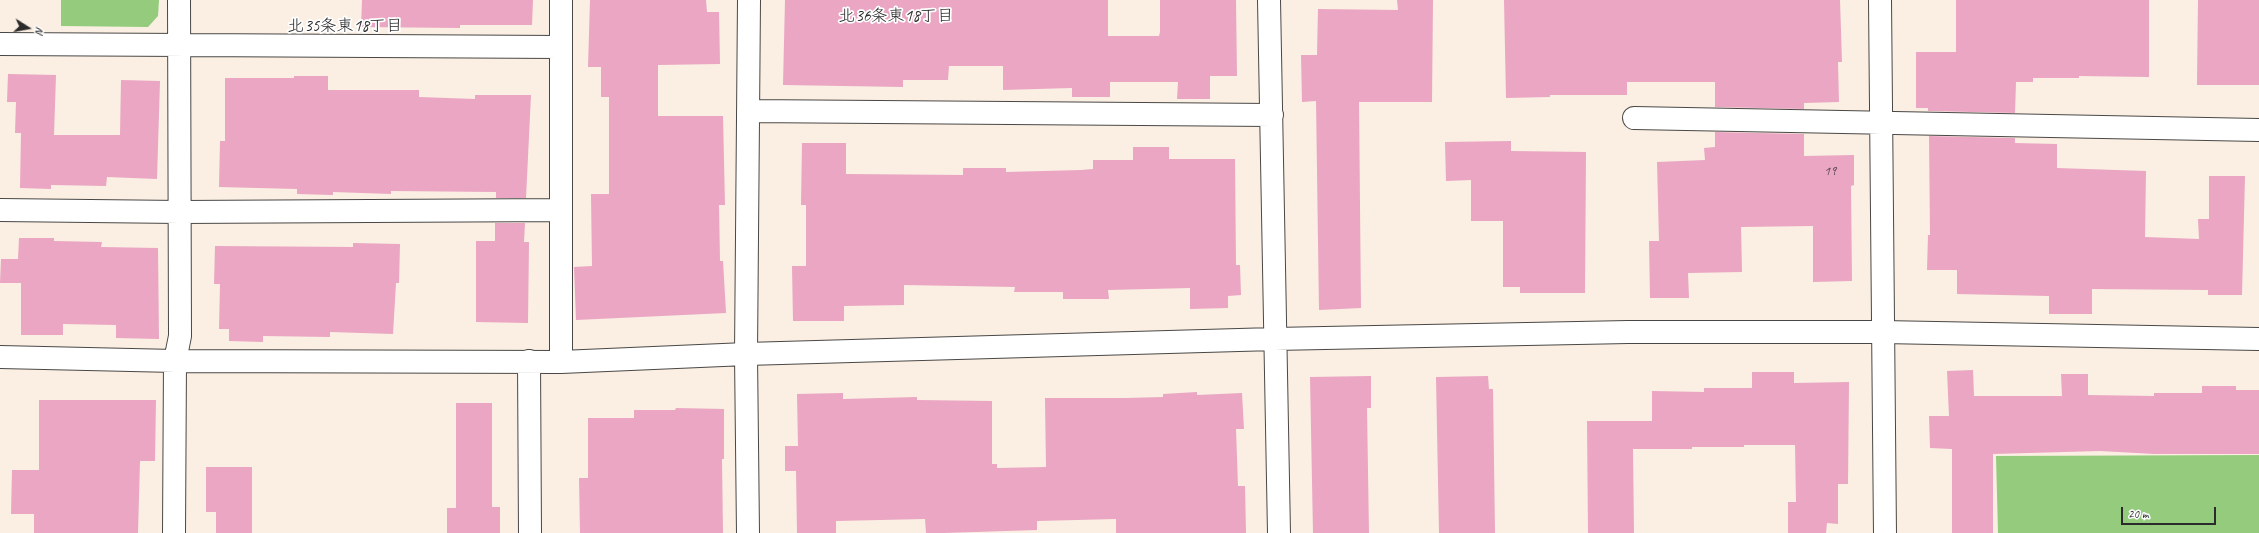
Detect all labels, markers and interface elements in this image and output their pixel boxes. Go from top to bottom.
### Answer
district label: 北36条東18丁目 [838,7,954,27]
north arrow [8,8,48,48]
district label: 北35条東18丁目 [287,17,403,37]
text: N [32,26,47,35]
house number: 19 [1824,163,1836,179]
scale bar [2123,499,2218,525]
text: 20 m [2128,506,2148,522]

